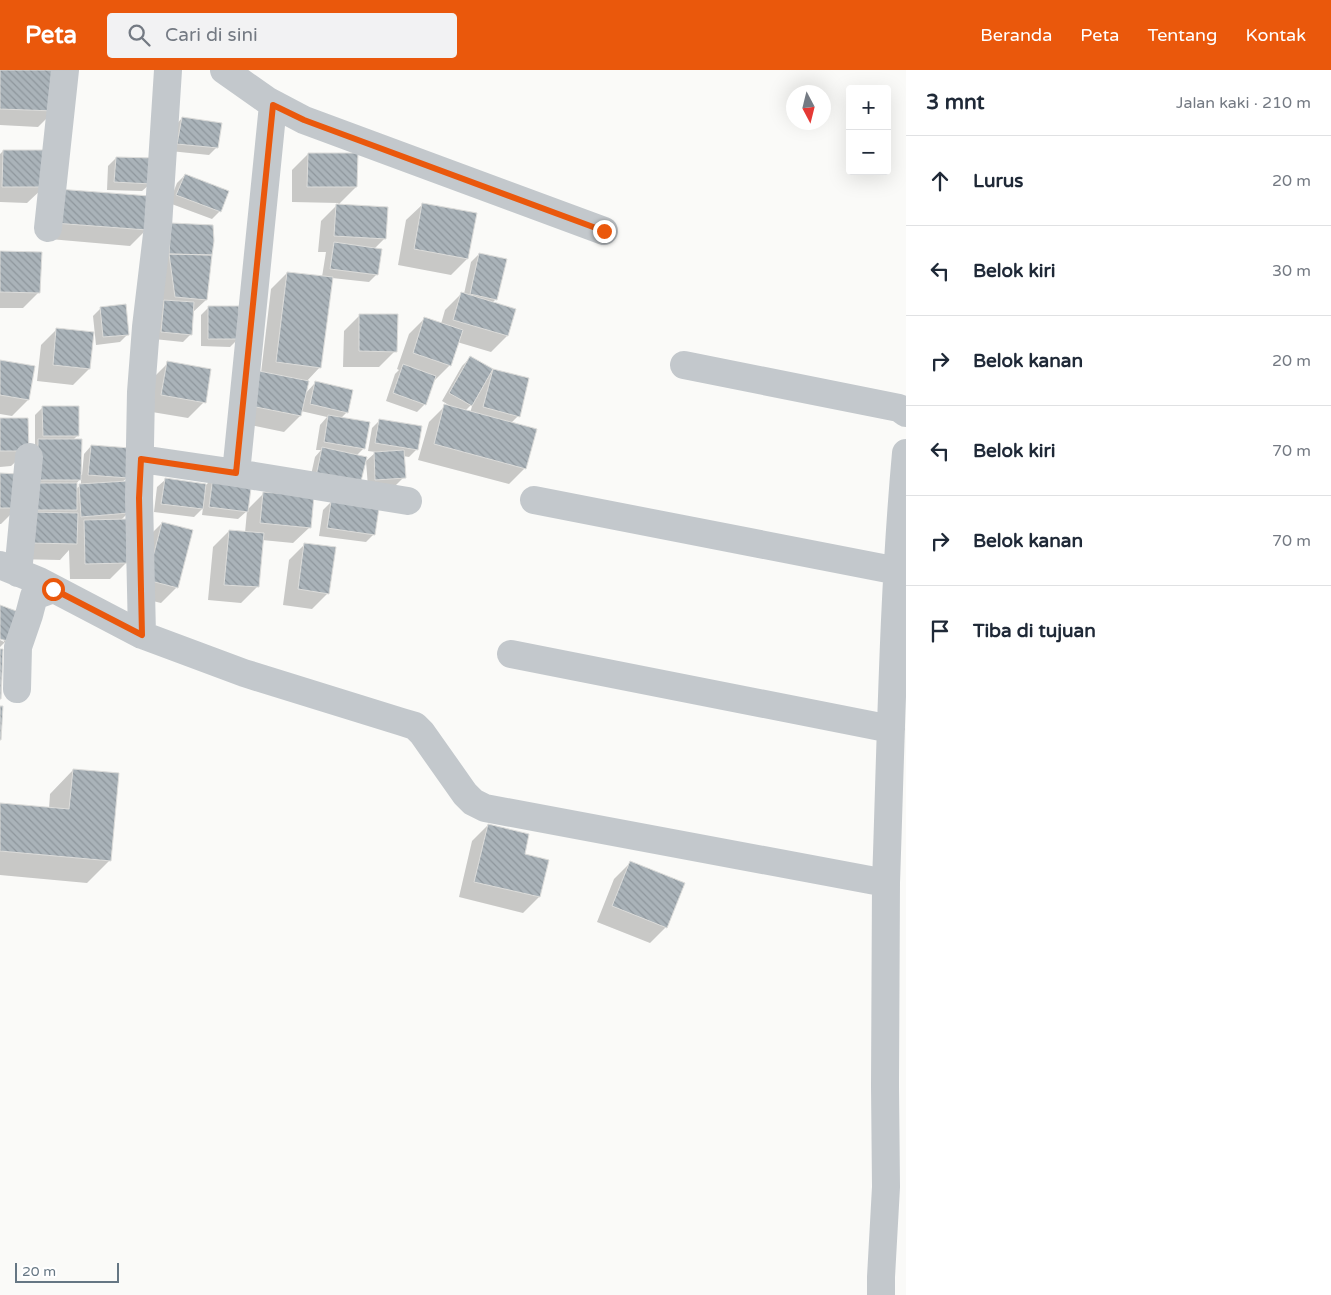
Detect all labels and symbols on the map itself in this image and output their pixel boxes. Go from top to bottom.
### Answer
north arrow [786,85,831,130]
route end [593,220,616,243]
route start [42,578,65,601]
scale bar [15,1260,119,1283]

